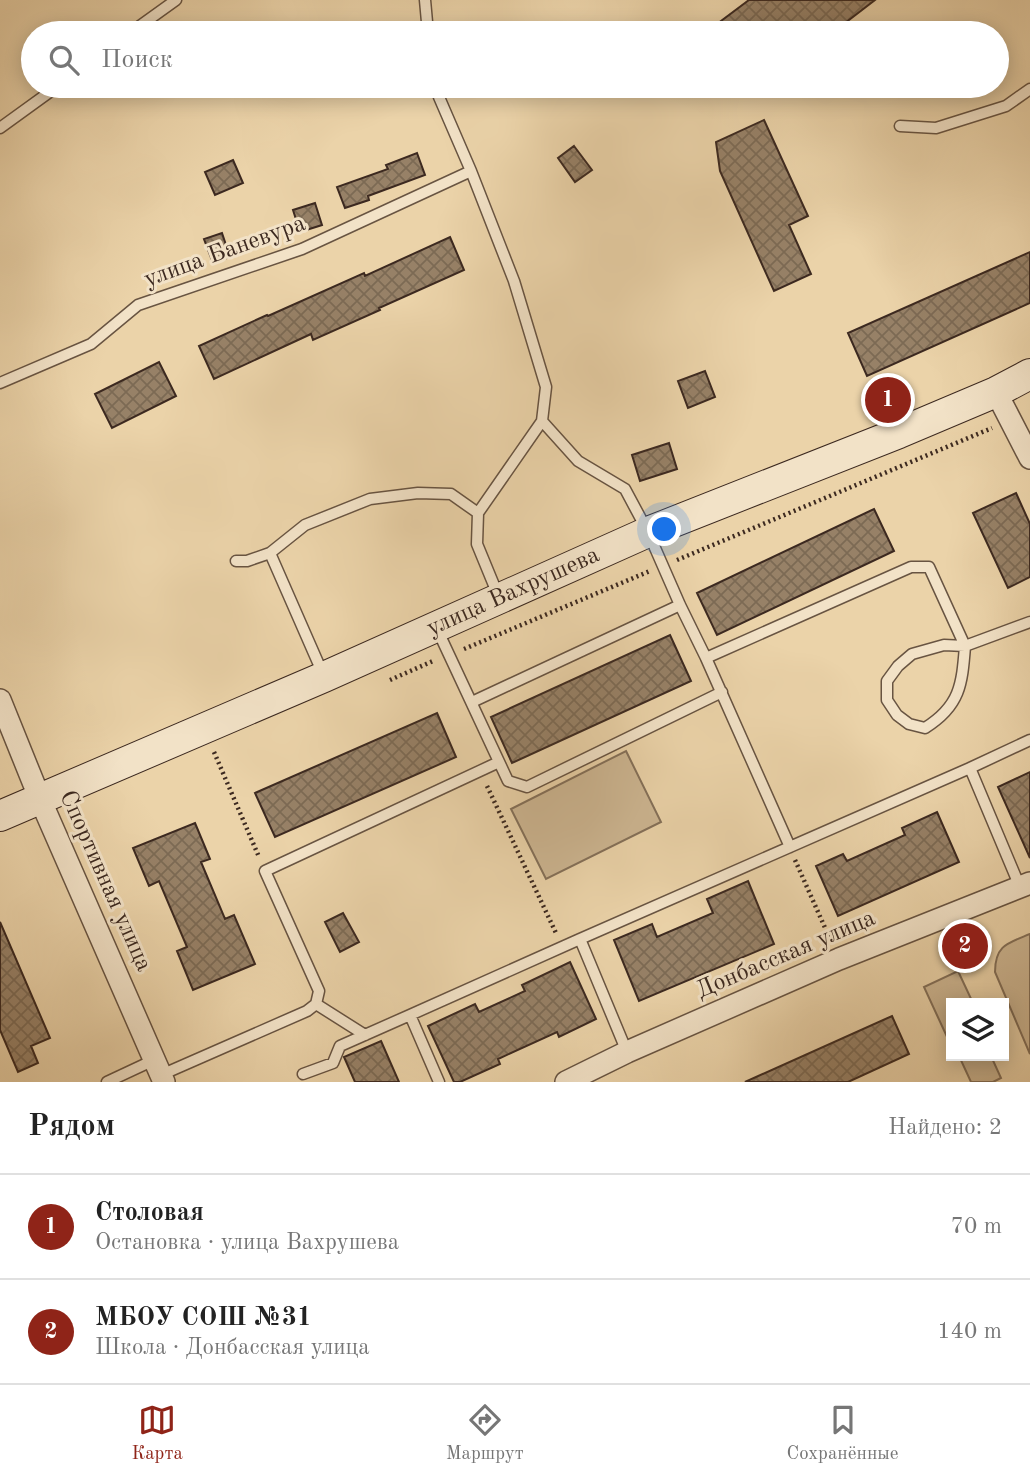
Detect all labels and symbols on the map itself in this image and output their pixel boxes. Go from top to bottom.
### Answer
street label: улица Баневура [141,212,309,292]
pin: 1 [865,374,911,426]
your location [647,512,681,546]
street label: улица Вахрушева [423,543,603,641]
street label: Спортивная улица [54,787,156,975]
street label: Донбасская улица [693,906,879,1004]
pin: 2 [942,920,988,972]

